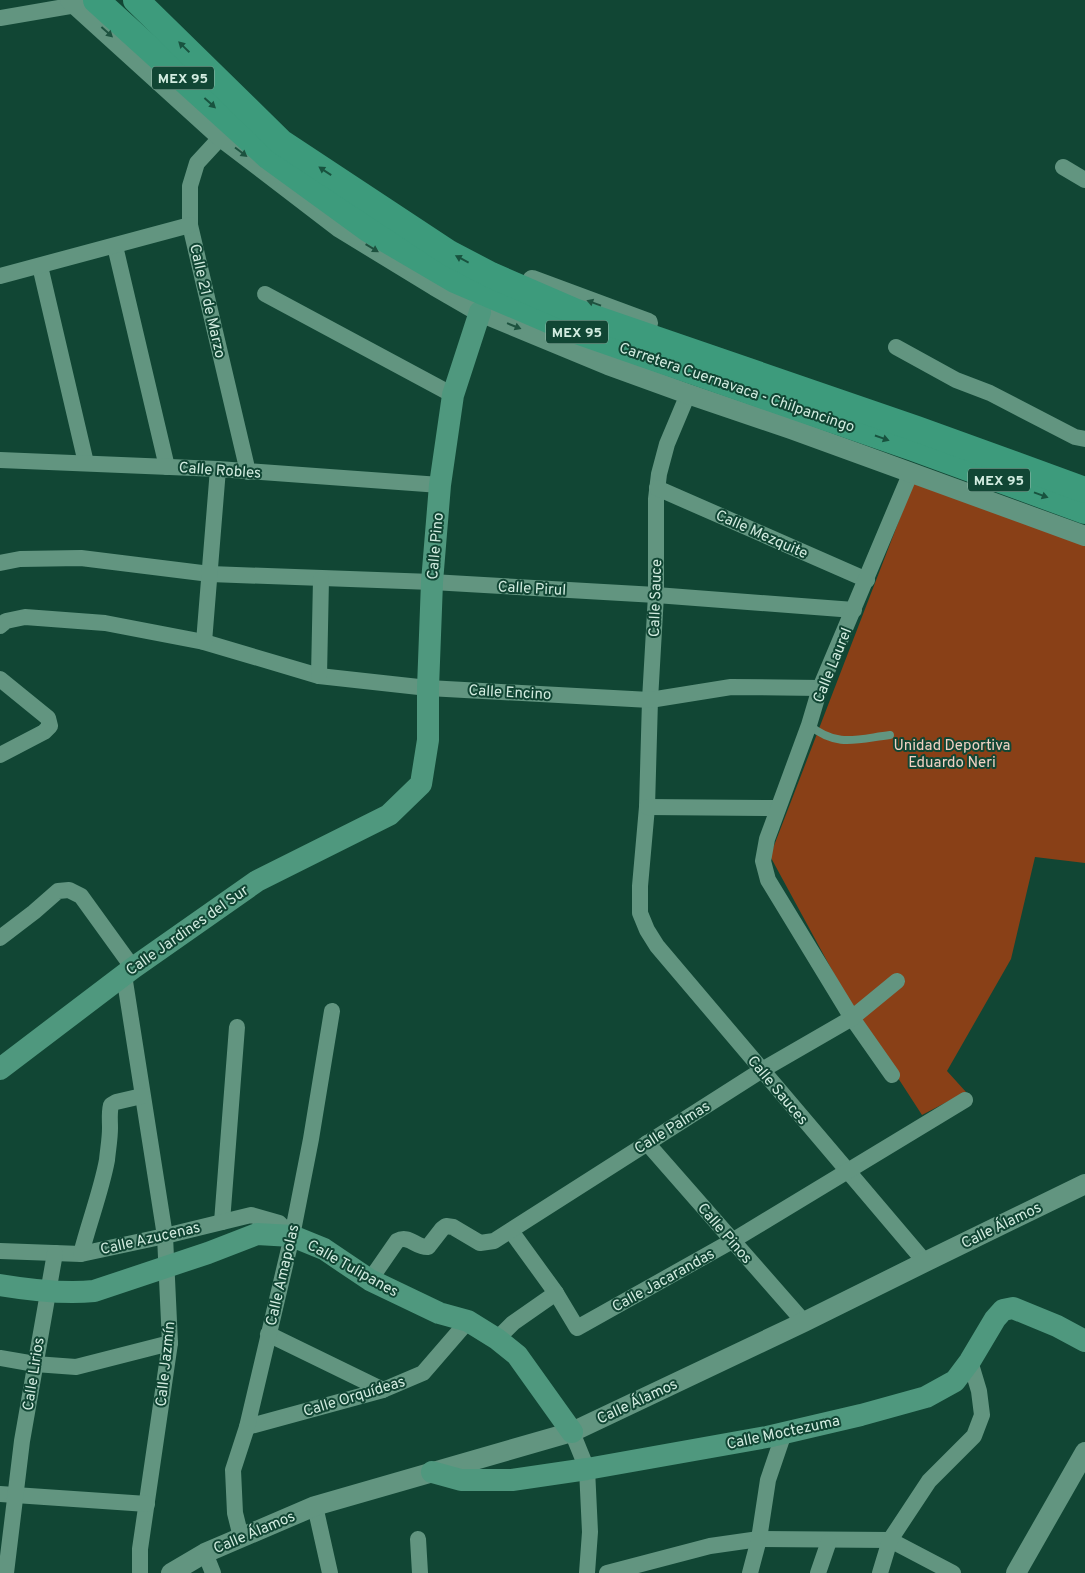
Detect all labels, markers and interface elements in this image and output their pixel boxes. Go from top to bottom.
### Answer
one-way arrow [100,26,112,38]
one-way arrow [178,41,190,53]
road number: MEX 95 [152,66,214,90]
one-way arrow [204,97,216,109]
one-way arrow [234,147,248,157]
one-way arrow [319,166,332,176]
street label: Calle 21 de Marzo [184,242,229,360]
one-way arrow [365,243,378,252]
one-way arrow [455,255,468,264]
one-way arrow [587,299,602,306]
road number: MEX 95 [546,321,608,344]
one-way arrow [507,322,521,330]
street label: Carretera Cuernavaca - Chilpancingo [616,339,857,438]
one-way arrow [875,434,890,442]
street label: Calle Robles [178,459,262,484]
road number: MEX 95 [968,468,1030,492]
one-way arrow [1034,491,1049,499]
street label: Calle Mezquite [712,507,810,564]
street label: Calle Pino [424,512,449,581]
street label: Calle Sauce [646,559,667,637]
street label: Calle Pirul [497,578,567,601]
street label: Calle Laurel [810,625,857,706]
street label: Calle Encino [468,682,552,705]
park label: Unidad Deportiva Eduardo Neri [894,737,1010,773]
street label: Calle Jardines del Sur [123,882,253,981]
street label: Calle Sauces [742,1052,811,1130]
street label: Calle Palmas [631,1097,714,1159]
street label: Calle Álamos [958,1198,1045,1254]
street label: Calle Pinos [692,1200,755,1268]
street label: Calle Azucenas [99,1219,202,1260]
street label: Calle Amapolas [263,1223,304,1328]
street label: Calle Tulipanes [303,1236,401,1302]
street label: Calle Jacarandas [609,1245,718,1317]
street label: Calle Jazmín [153,1321,180,1408]
street label: Calle Lirios [19,1336,50,1412]
street label: Calle Orquídeas [301,1373,408,1422]
street label: Calle Álamos [594,1374,681,1429]
street label: Calle Moctezuma [725,1412,842,1455]
street label: Calle Álamos [211,1507,298,1559]

